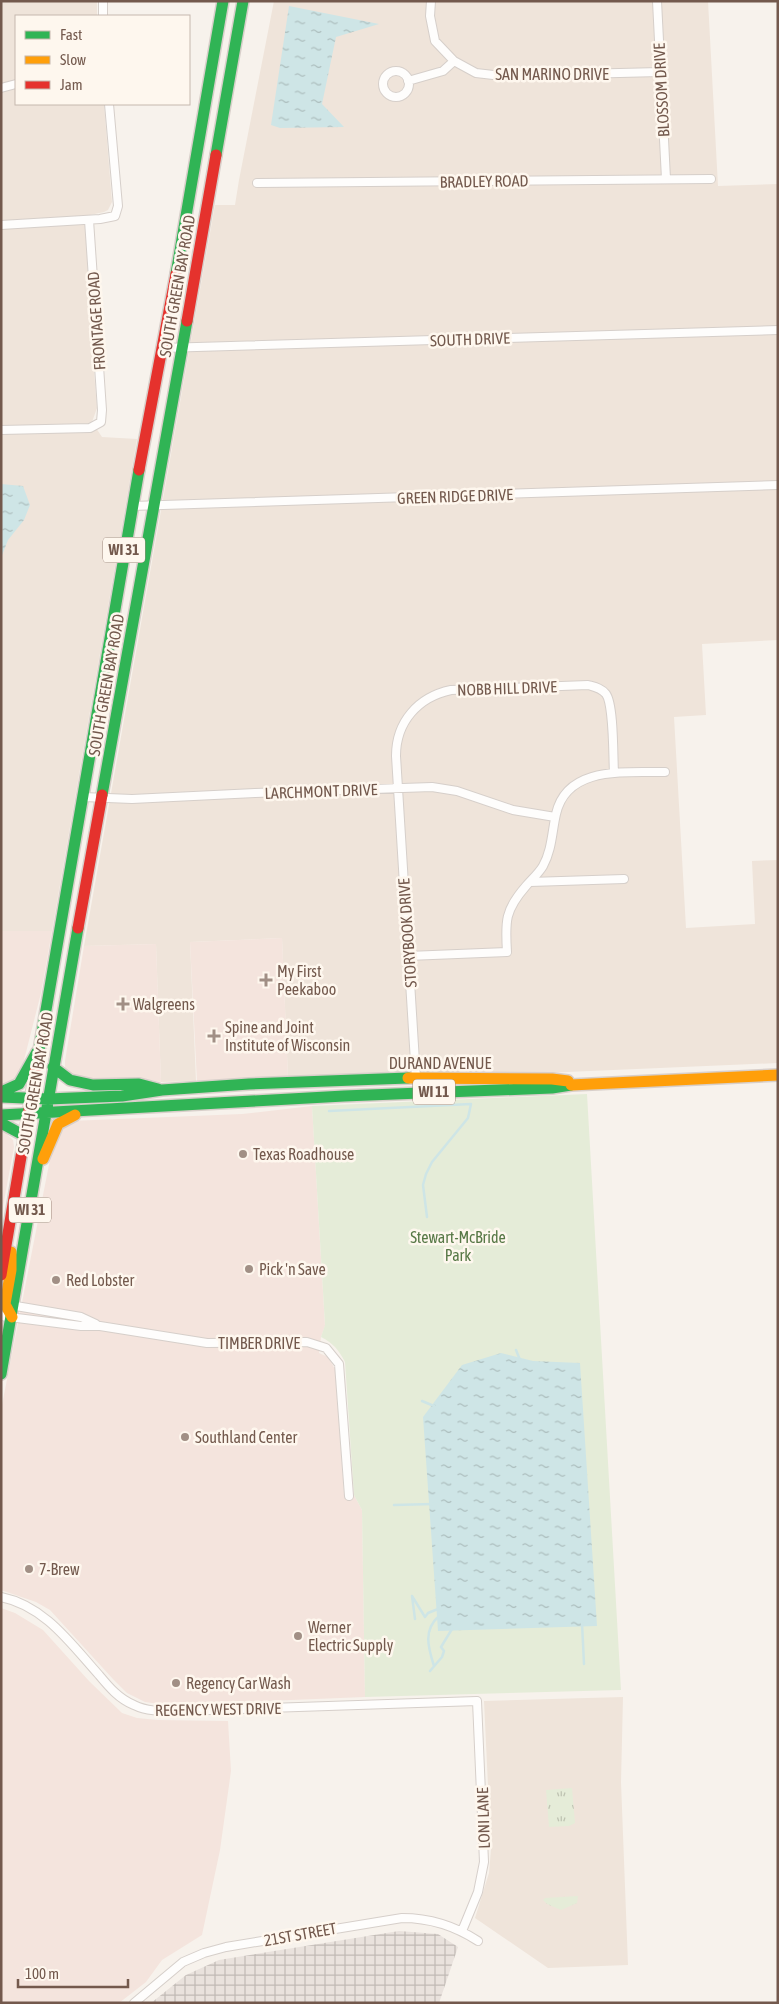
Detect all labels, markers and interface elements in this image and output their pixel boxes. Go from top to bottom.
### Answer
legend [15,15,190,105]
text: Fast [60,26,82,43]
street label: BLOSSOM DRIVE [650,42,672,138]
text: Slow [60,51,86,68]
street label: SAN MARINO DRIVE [495,65,609,83]
text: Jam [60,76,83,93]
street label: BRADLEY ROAD [439,171,529,191]
street label: SOUTH GREEN BAY ROAD [156,214,198,358]
street label: FRONTAGE ROAD [84,271,108,371]
street label: SOUTH DRIVE [430,329,510,349]
street label: GREEN RIDGE DRIVE [397,485,513,507]
road number: WI 31 [103,538,145,562]
street label: SOUTH GREEN BAY ROAD [85,613,127,757]
street label: NOBB HILL DRIVE [457,677,557,699]
street label: LARCHMONT DRIVE [264,780,378,802]
street label: STORYBOOK DRIVE [394,877,420,988]
place label: My First Peekaboo [277,962,336,998]
marker: My First Peekaboo [259,973,273,987]
place label: Walgreens [133,995,195,1014]
marker: Walgreens [117,998,129,1010]
street label: SOUTH GREEN BAY ROAD [14,1011,56,1155]
place label: Spine and Joint Institute of Wisconsin [225,1018,350,1054]
marker: Spine and Joint Institute of Wisconsin [207,1029,221,1043]
street label: DURAND AVENUE [389,1054,492,1072]
road number: WI 11 [413,1080,455,1104]
place label: Texas Roadhouse [253,1145,354,1163]
marker: Texas Roadhouse [237,1148,249,1160]
road number: WI 31 [9,1198,51,1222]
park label: Stewart-McBride Park [410,1228,506,1264]
place label: Pick 'n Save [259,1260,326,1278]
marker: Pick 'n Save [243,1263,255,1275]
place label: Red Lobster [66,1271,135,1289]
marker: Red Lobster [50,1274,62,1286]
street label: TIMBER DRIVE [218,1334,300,1352]
place label: Southland Center [195,1428,297,1446]
marker: Southland Center [179,1431,191,1443]
place label: 7-Brew [39,1560,80,1578]
marker: 7-Brew [23,1563,35,1575]
place label: Werner Electric Supply [308,1618,394,1655]
marker: Werner Electric Supply [292,1630,304,1642]
place label: Regency Car Wash [186,1674,291,1693]
marker: Regency Car Wash [170,1677,182,1689]
street label: REGENCY WEST DRIVE [155,1699,281,1719]
street label: LONI LANE [473,1787,493,1849]
street label: 21ST STREET [262,1919,338,1949]
scale bar [18,1956,128,1988]
text: 100 m [25,1965,59,1982]

